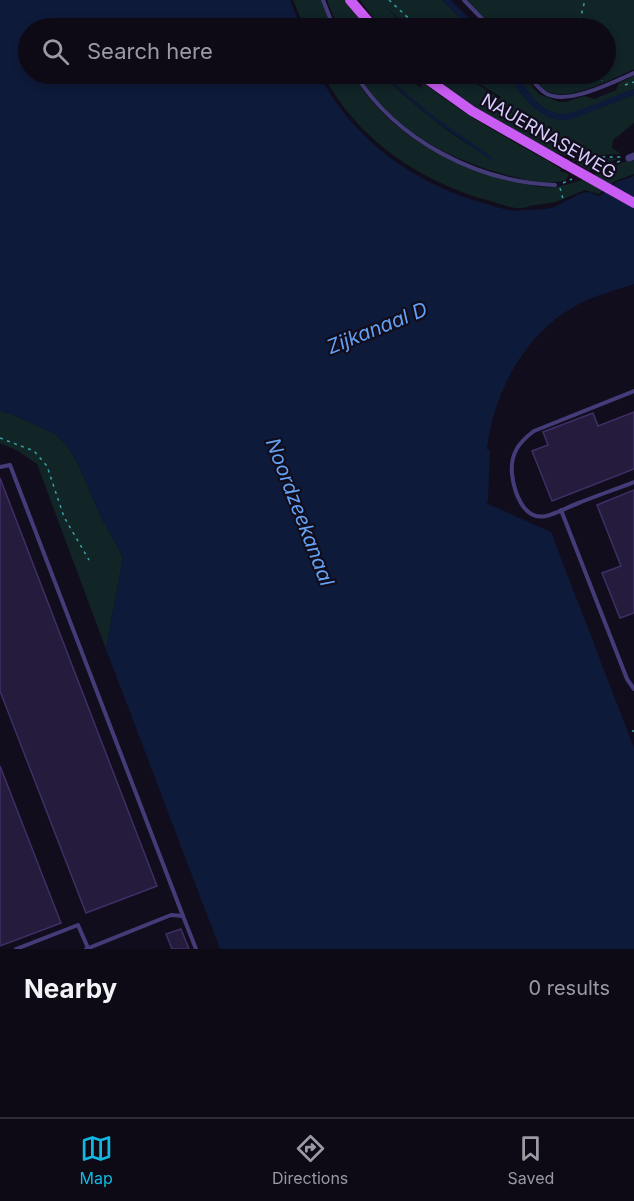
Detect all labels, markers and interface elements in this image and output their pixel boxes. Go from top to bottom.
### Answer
search box [18,18,616,84]
icon: search [39,35,72,68]
text: Search here [87,38,213,64]
street label: NAUERNASEWEG [478,89,620,183]
water label: Zijkanaal D [323,297,431,359]
water label: Noordzeekanaal [261,435,339,589]
text: Nearby [24,973,117,1004]
text: 0 results [528,976,610,1000]
tab: Map [80,1132,113,1188]
tab: Directions [272,1132,348,1188]
tab: Saved [508,1132,554,1188]

